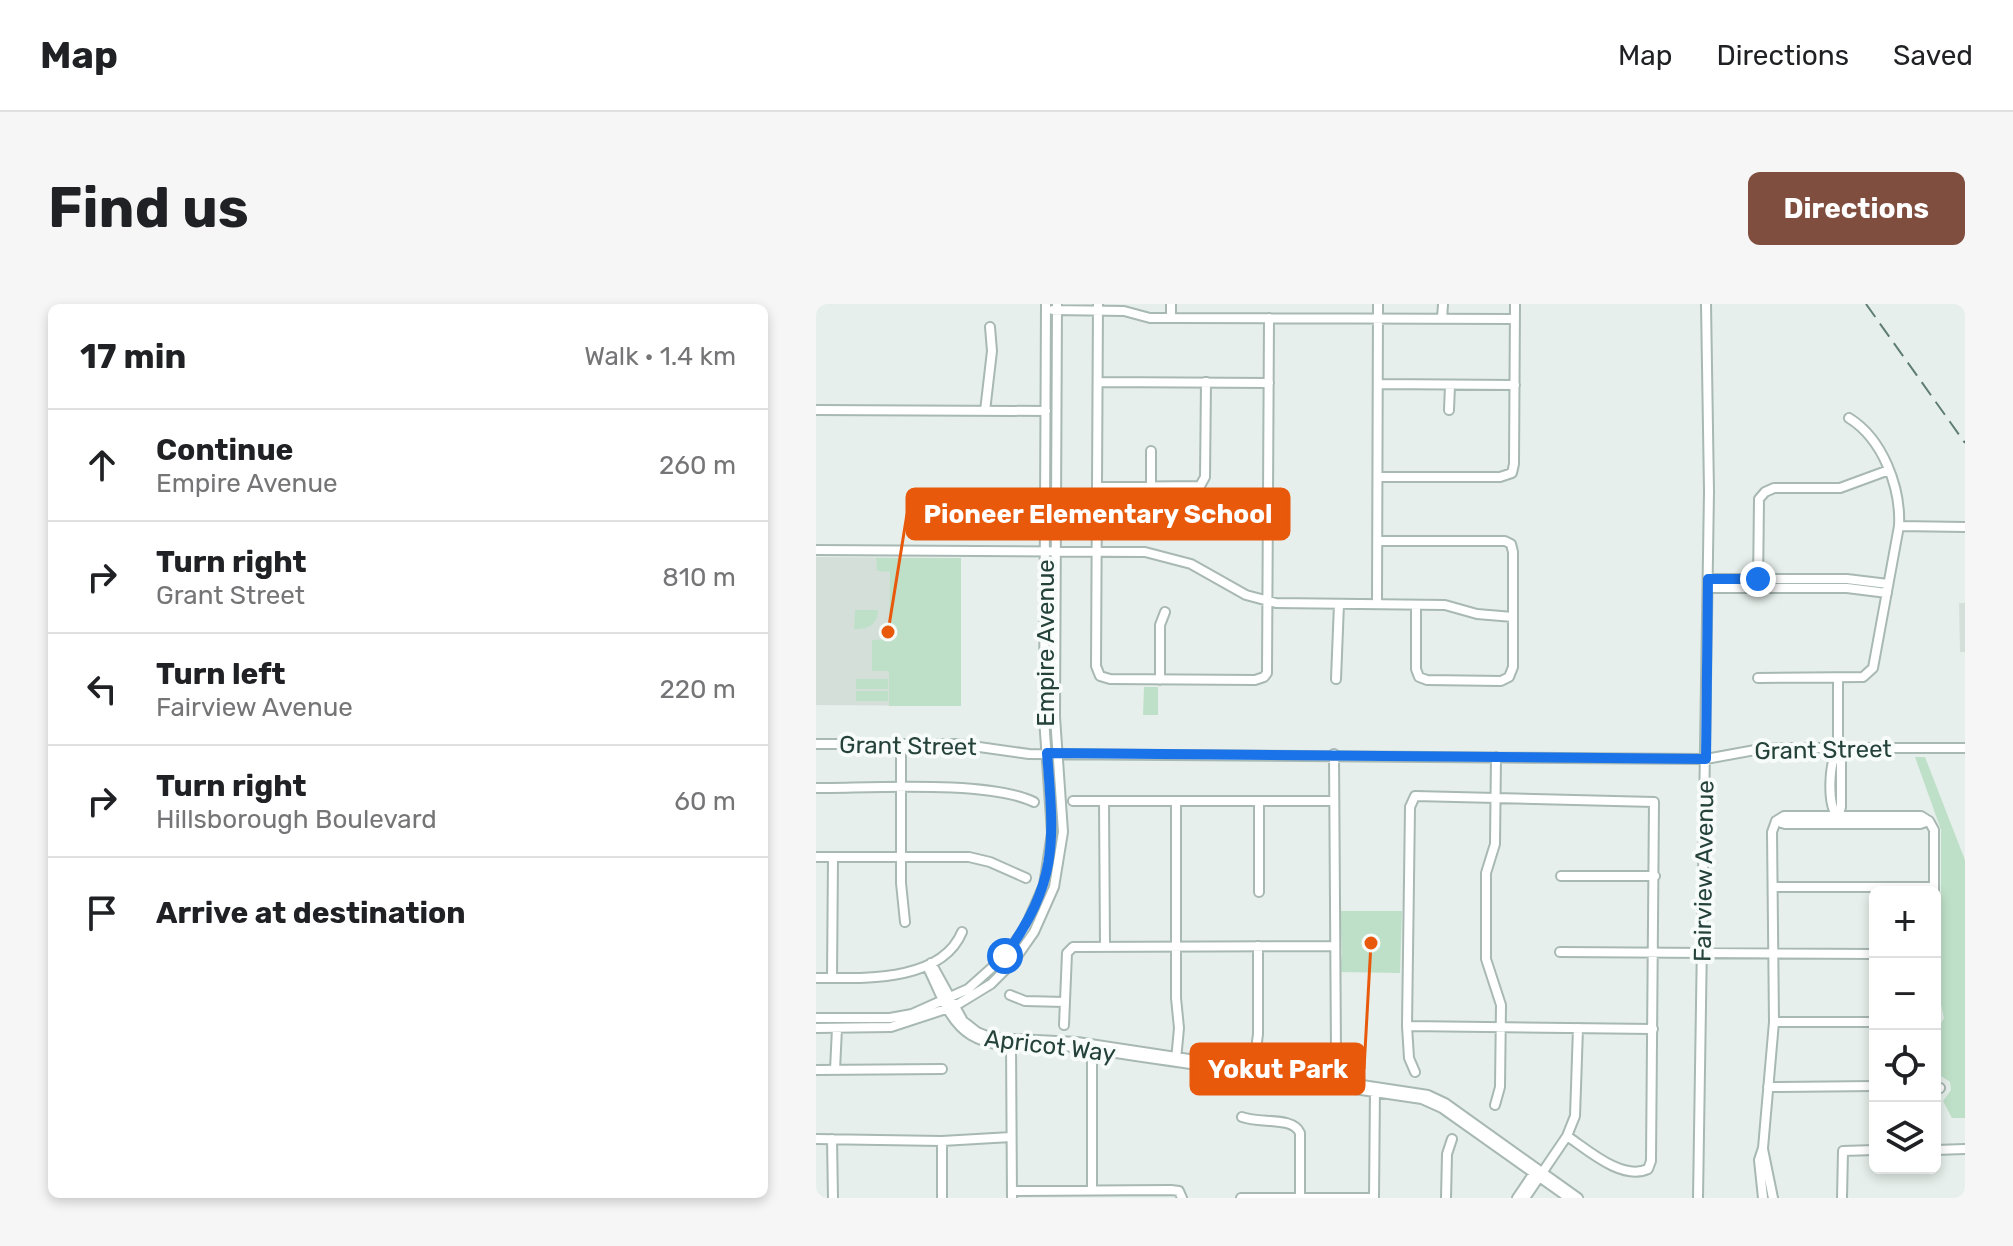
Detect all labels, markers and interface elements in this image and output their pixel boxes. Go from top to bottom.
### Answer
text: Map [40,32,118,78]
text: Map [1618,39,1672,72]
text: Directions [1716,39,1849,72]
text: Saved [1893,39,1973,72]
button: Directions [1748,172,1965,245]
text: Find us [48,175,249,241]
text: 17 min [80,336,186,377]
text: Walk · 1.4 km [584,341,736,372]
text: Continue [156,432,293,468]
icon: ahead [80,443,124,487]
text: 260 m [659,450,736,481]
text: Empire Avenue [156,468,338,499]
callout: Pioneer Elementary School [907,489,1289,539]
text: Pioneer Elementary School [923,499,1273,530]
text: Turn right [156,544,307,580]
icon: right [80,555,124,599]
street label: Empire Avenue [1032,559,1060,727]
route end [1740,561,1776,597]
text: 810 m [662,562,736,593]
text: Grant Street [156,580,305,611]
text: Turn left [156,656,286,692]
icon: left [80,667,124,711]
text: 220 m [659,674,736,705]
text: Fairview Avenue [156,692,353,723]
street label: Grant Street [839,731,977,761]
street label: Grant Street [1754,735,1892,765]
text: Turn right [156,768,307,804]
icon: right [80,779,124,823]
street label: Fairview Avenue [1688,780,1720,962]
text: 60 m [674,786,736,817]
text: Hillsborough Boulevard [156,804,437,835]
map controls [1869,886,1941,1174]
button: + [1869,886,1941,958]
icon: arrive [80,891,124,935]
text: Arrive at destination [156,895,466,931]
route start [987,938,1023,974]
button: − [1869,958,1941,1030]
street label: Apricot Way [983,1024,1117,1068]
button: locate [1869,1030,1941,1102]
callout: Yokut Park [1191,1044,1364,1094]
text: Yokut Park [1208,1054,1349,1085]
button: layers [1869,1102,1941,1174]

